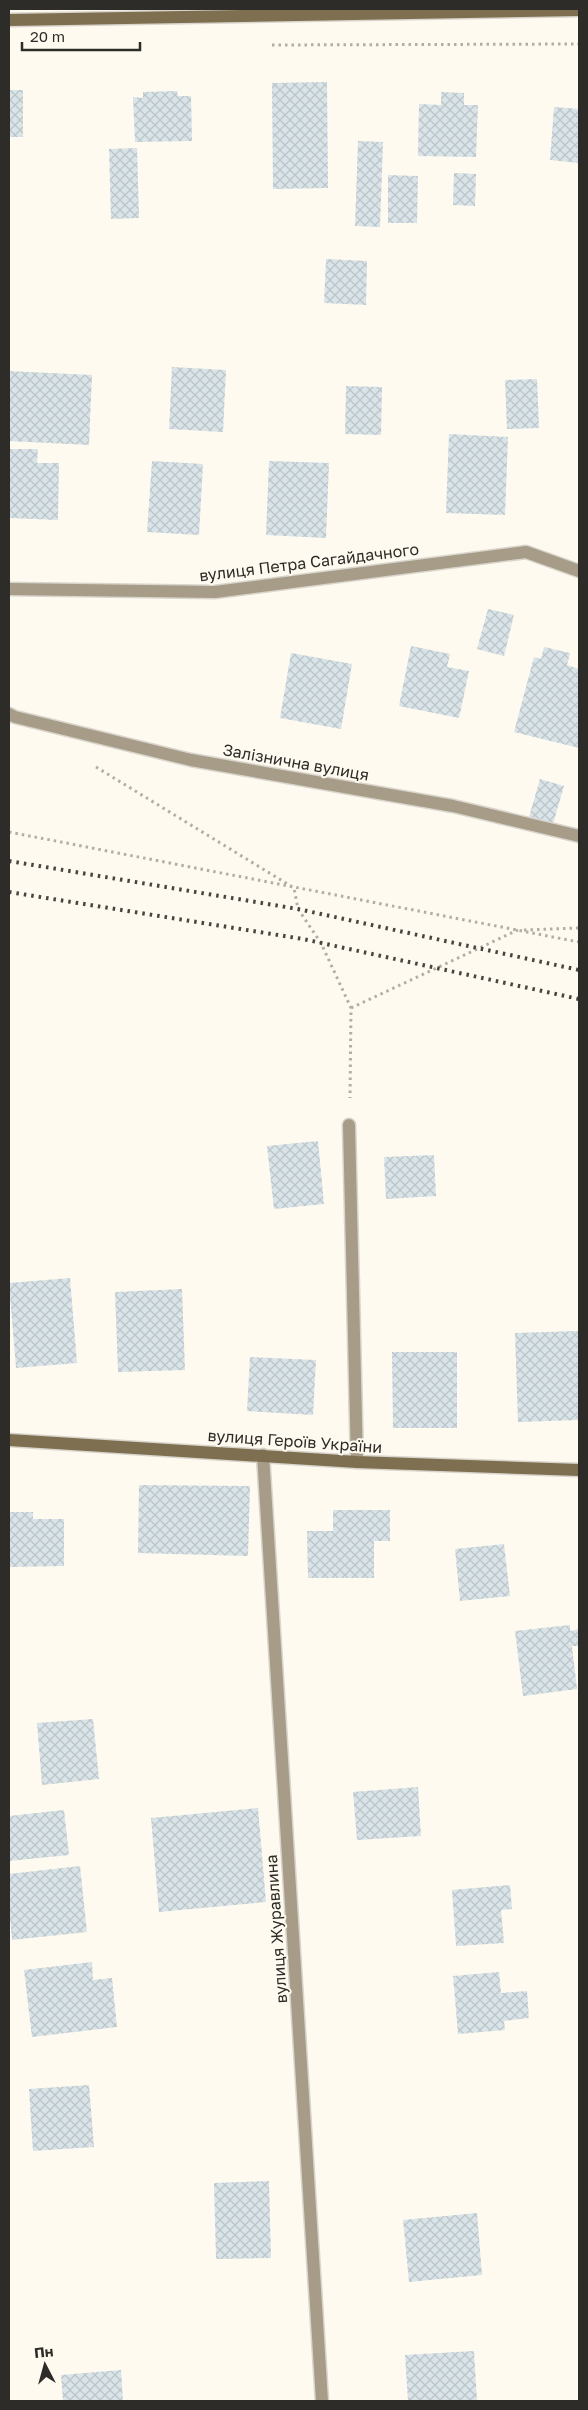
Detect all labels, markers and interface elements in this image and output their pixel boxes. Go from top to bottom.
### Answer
scale bar [22,20,140,52]
text: 20 m [30,27,65,45]
street label: вулиця Петра Сагайдачного [198,539,420,585]
street label: Залізнична вулиця [221,739,371,785]
street label: вулиця Героїв України [207,1425,383,1457]
street label: вулиця Журавлина [261,1854,291,2004]
north arrow [20,2340,70,2390]
text: Пн [33,2342,54,2361]

